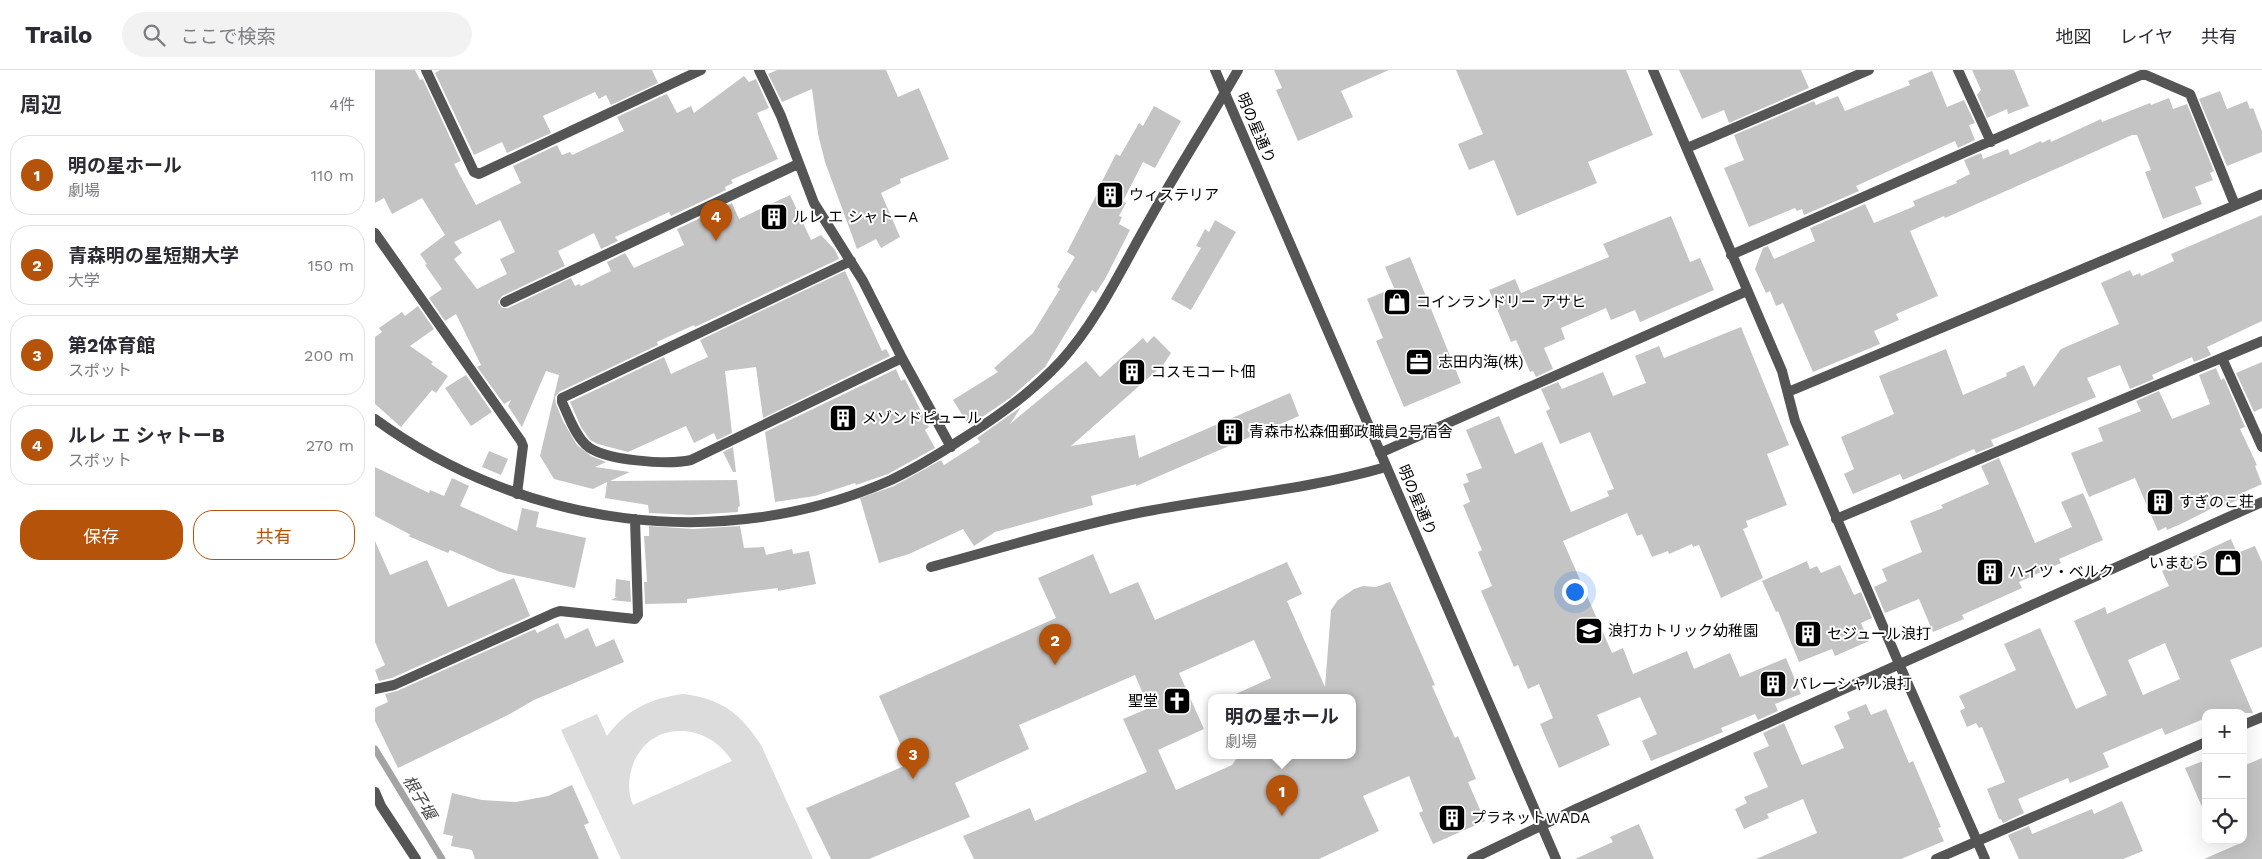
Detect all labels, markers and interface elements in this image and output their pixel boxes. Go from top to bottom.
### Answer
search box [122,12,472,57]
text: Trailo [25,21,92,49]
icon: search [140,21,168,49]
text: ここで検索 [180,25,275,48]
text: 地図 [2056,26,2092,47]
text: レイヤ [2120,26,2173,47]
text: 共有 [2201,26,2237,47]
street label: 明の星通り [1233,90,1279,166]
text: 周辺 [20,92,62,117]
text: 4件 [329,95,355,114]
text: 明の星ホール [68,154,182,177]
text: 1 [34,166,40,185]
text: 110 m [311,166,354,185]
building icon: ウィステリア [1095,180,1125,210]
text: 劇場 [68,181,100,200]
place label: ウィステリア [1129,186,1219,204]
pin: 4 [700,200,732,241]
building icon: ルレ エ シャトーA [759,202,789,232]
place label: ルレ エ シャトーA [793,208,918,226]
text: 青森明の星短期大学 [68,244,239,267]
text: 2 [32,256,42,275]
text: 150 m [308,256,354,275]
text: 大学 [68,271,100,290]
shop icon: コインランドリー アサヒ [1382,287,1412,317]
place label: コインランドリー アサヒ [1416,293,1586,311]
text: 第2体育館 [68,334,155,357]
text: 3 [32,346,42,365]
text: 200 m [304,346,354,365]
office icon: 志田内海(株) [1404,347,1434,377]
place label: 志田内海(株) [1438,353,1524,371]
building icon: コスモコート佃 [1117,357,1147,387]
text: スポット [68,361,132,380]
place label: コスモコート佃 [1151,363,1256,381]
building icon: メゾンドピュール [828,403,858,433]
place label: メゾンドピュール [862,409,982,427]
building icon: 青森市松森佃郵政職員2号宿舎 [1215,417,1245,447]
place label: 青森市松森佃郵政職員2号宿舎 [1249,423,1453,441]
text: ルレ エ シャトーB [68,424,225,447]
text: 4 [32,436,42,455]
text: 270 m [306,436,354,455]
text: スポット [68,451,132,470]
street label: 明の星通り [1394,462,1440,538]
building icon: すぎのこ荘 [2145,487,2175,517]
place label: すぎのこ荘 [2179,493,2254,511]
button: 保存 [20,510,183,560]
button: 共有 [193,510,355,560]
shop icon: いまむら [2213,548,2243,578]
place label: いまむら [2149,554,2209,572]
building icon: ハイツ・ベルク [1975,557,2005,587]
place label: ハイツ・ベルク [2009,563,2114,581]
your location [1562,579,1588,605]
school or university icon: 浪打カトリック幼稚園 [1574,616,1604,646]
building icon: セジュール浪打 [1793,619,1823,649]
place label: 浪打カトリック幼稚園 [1608,622,1758,640]
pin: 2 [1039,624,1071,665]
place label: セジュール浪打 [1827,625,1931,643]
building icon: パレーシャル浪打 [1758,669,1788,699]
place label: パレーシャル浪打 [1792,675,1912,693]
church icon: 聖堂 [1162,686,1192,716]
place label: 聖堂 [1128,692,1158,710]
popup [1208,694,1356,759]
text: 明の星ホール [1225,705,1339,728]
map controls [2202,709,2247,844]
button: + [2202,709,2247,754]
text: 劇場 [1225,732,1257,751]
pin: 3 [897,738,929,779]
button: − [2202,754,2247,799]
water label: 根子堰 [399,772,442,825]
pin: 1 [1266,775,1298,816]
button: locate [2202,799,2247,844]
building icon: プラネットWADA [1437,803,1467,833]
place label: プラネットWADA [1471,809,1590,827]

